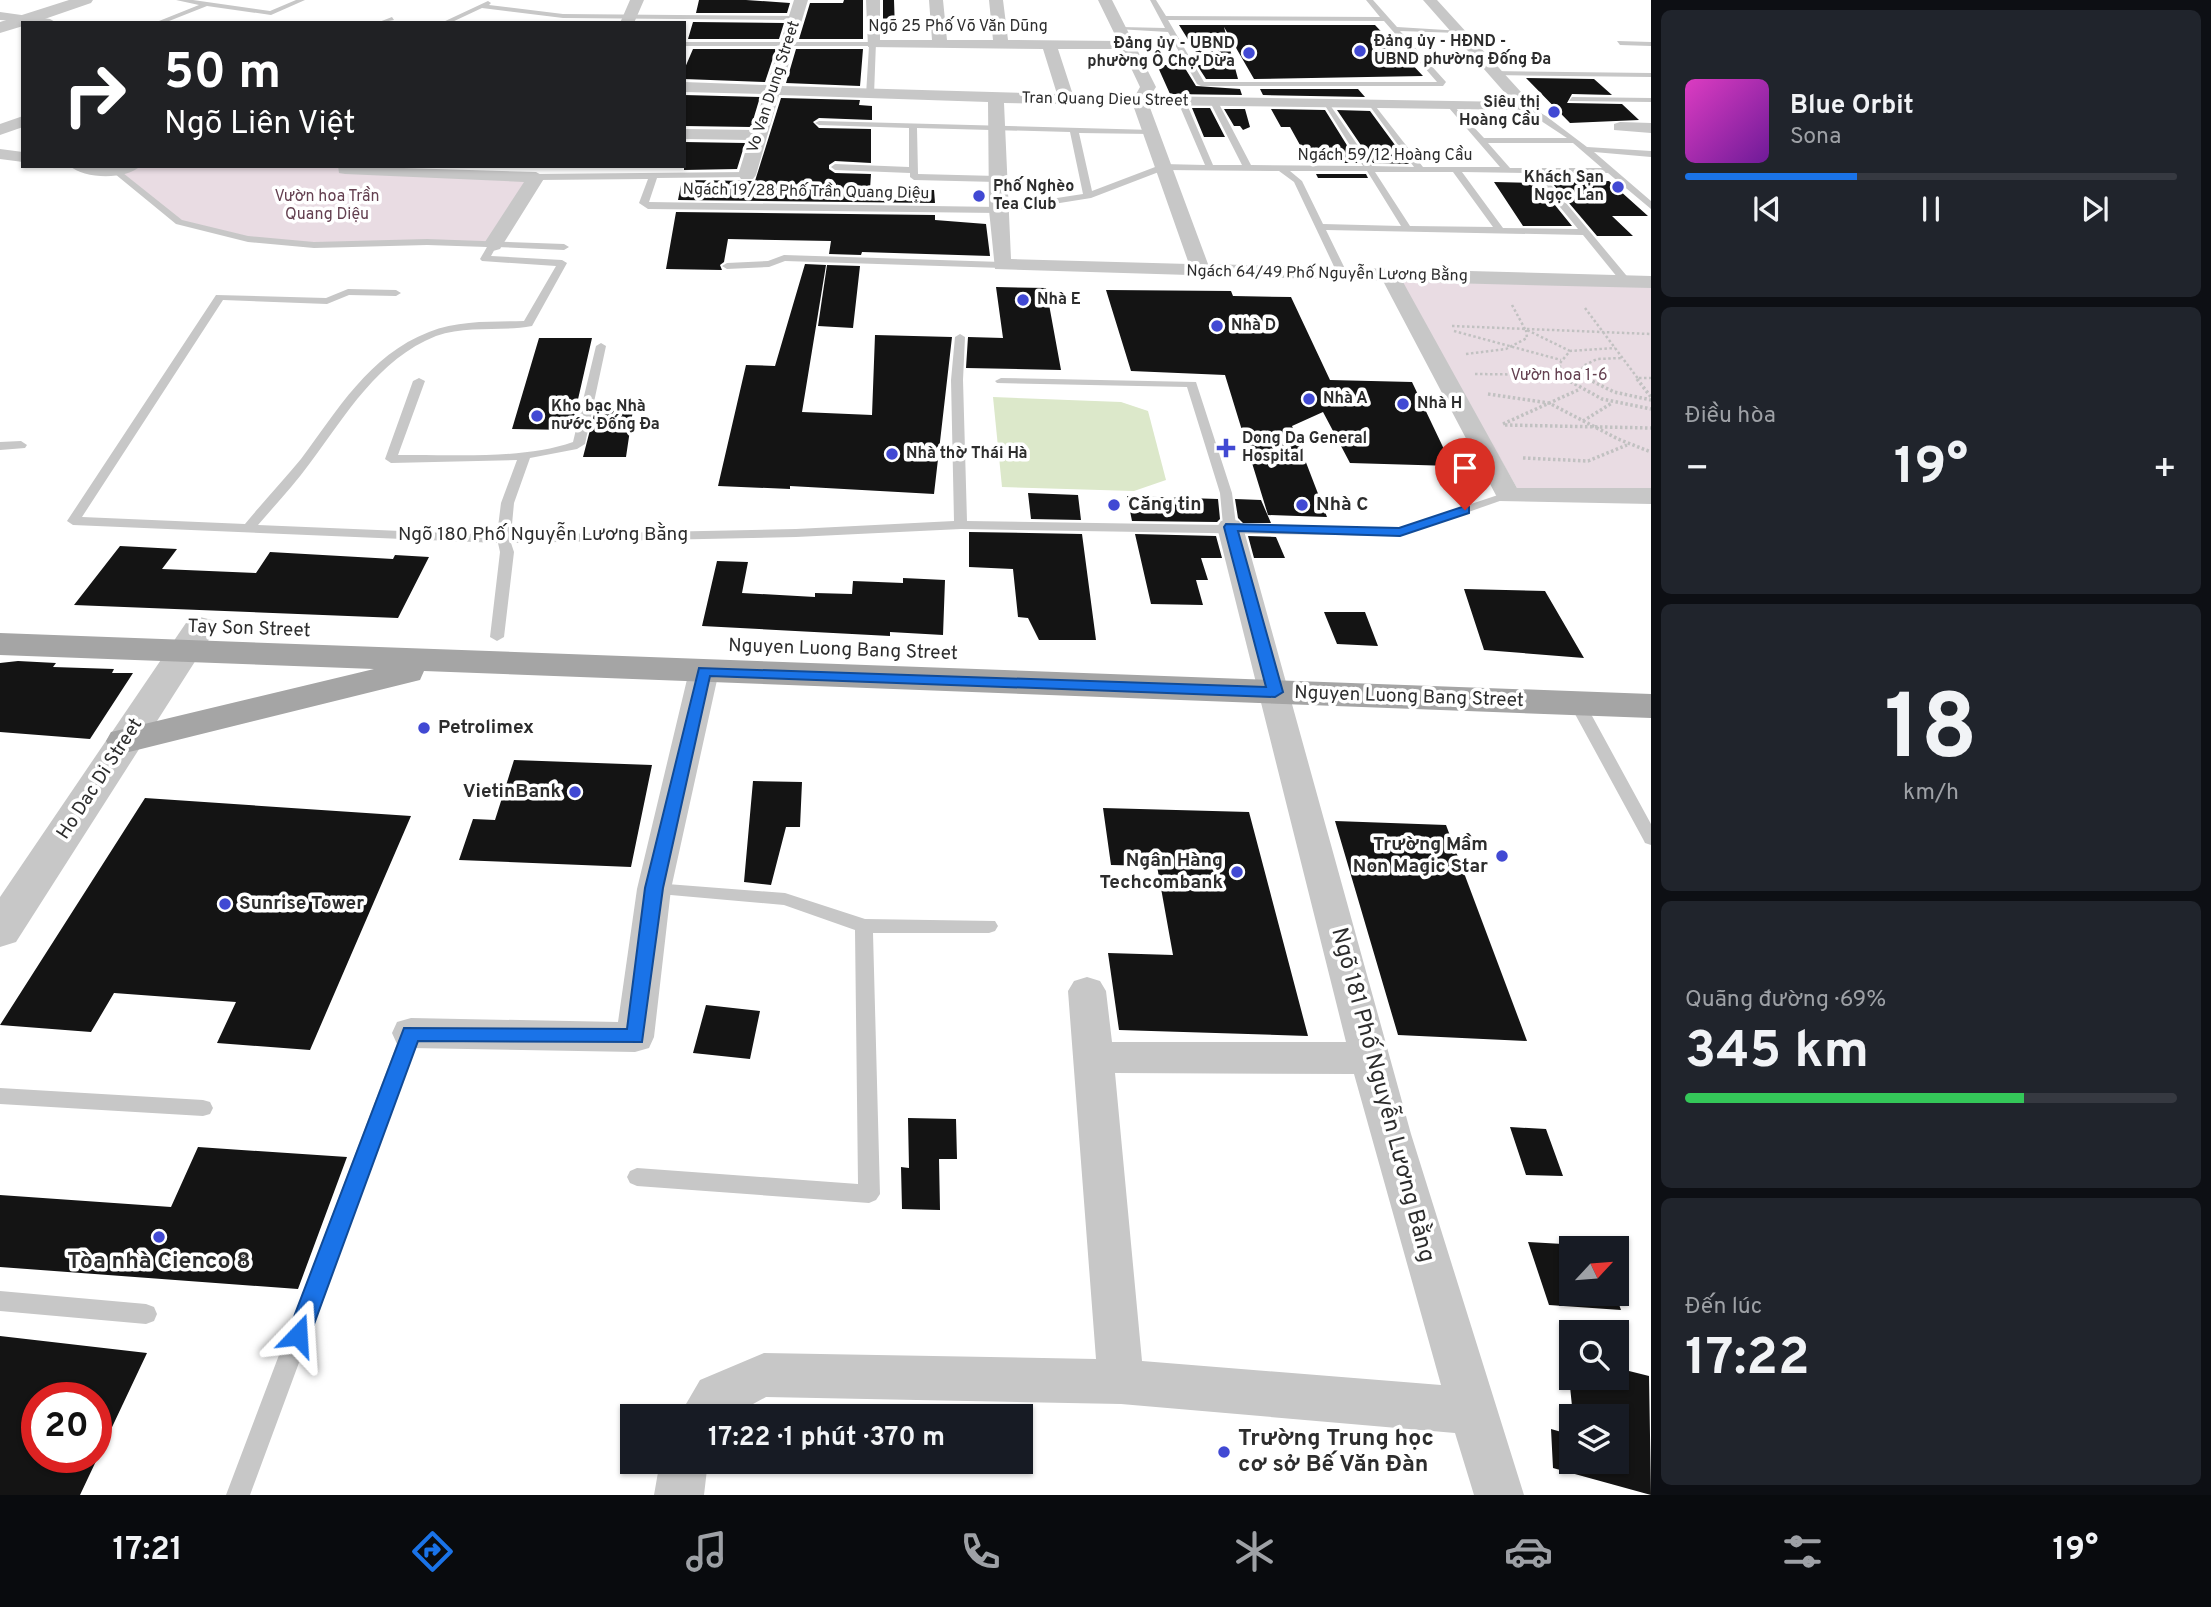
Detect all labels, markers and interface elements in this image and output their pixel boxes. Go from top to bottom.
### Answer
street label: Ngõ 25 Phố Võ Văn Dũng [868,16,1048,37]
street label: Vo Van Dung Street [743,18,805,156]
place label: Đảng ủy - HĐND - UBND phường Đống Đa [1374,32,1551,70]
place label: Đảng ủy - UBND phường Ô Chợ Dừa [1087,34,1235,72]
marker: Đảng ủy - HĐND - UBND phường Đống Đa [1352,43,1368,59]
text: 50 m [164,44,281,106]
marker: Đảng ủy - UBND phường Ô Chợ Dừa [1241,45,1257,61]
icon: right [49,49,140,140]
street label: Tran Quang Dieu Street [1021,89,1189,111]
text: Blue Orbit [1790,90,1914,123]
place label: Siêu thị Hoàng Cầu [1459,93,1540,131]
marker: Siêu thị Hoàng Cầu [1546,104,1562,120]
text: Ngõ Liên Việt [164,105,356,145]
text: Sona [1790,123,1841,152]
street label: Ngách 59/12 Hoàng Cầu [1298,145,1472,166]
place label: Khách Sạn Ngọc Lan [1524,168,1604,206]
place label: Phố Nghèo Tea Club [993,176,1074,215]
street label: Ngách 19/28 Phố Trần Quang Diệu [682,179,930,204]
marker: Khách Sạn Ngọc Lan [1610,179,1626,195]
park label: Vườn hoa Trần Quang Diệu [274,186,380,225]
marker: Phố Nghèo Tea Club [971,188,987,204]
icon: previous [1748,190,1786,228]
icon: pause [1912,190,1950,228]
icon: next [2076,190,2114,228]
street label: Ngách 64/49 Phố Nguyễn Lương Bằng [1186,260,1468,286]
place label: Nhà E [1037,290,1081,310]
marker: Nhà E [1015,292,1031,308]
place label: Nhà D [1231,316,1276,336]
marker: Nhà D [1209,318,1225,334]
park label: Vườn hoa 1-6 [1510,366,1608,386]
place label: Nhà A [1323,389,1368,409]
marker: Nhà A [1301,391,1317,407]
place label: Nhà H [1417,394,1462,414]
marker: Nhà H [1395,396,1411,412]
place label: Kho bạc Nhà nước Đống Đa [551,397,660,435]
text: Điều hòa [1685,402,1776,431]
marker: Kho bạc Nhà nước Đống Đa [529,408,545,424]
place label: Dong Da General Hospital [1242,429,1367,467]
text: 19° [1894,436,1968,502]
marker: Dong Da General Hospital [1216,438,1236,458]
pin [1435,438,1495,510]
place label: Nhà thờ Thái Hà [906,444,1027,464]
marker: Nhà thờ Thái Hà [884,446,900,462]
text: − [1685,446,1710,495]
text: + [2152,446,2177,495]
icon: arrive [1446,449,1484,487]
place label: Căng tin [1128,493,1201,517]
place label: Nhà C [1316,493,1368,517]
marker: Căng tin [1106,497,1122,513]
marker: Nhà C [1294,497,1310,513]
street label: Ngõ 180 Phố Nguyễn Lương Bằng [398,522,688,547]
street label: Tay Son Street [187,615,311,643]
street label: Nguyen Luong Bang Street [728,634,958,666]
text: 18 [1884,676,1978,791]
street label: Nguyen Luong Bang Street [1294,681,1524,713]
street label: Ho Dac Di Street [52,714,148,844]
place label: Petrolimex [438,716,534,740]
marker: Petrolimex [416,720,432,736]
text: km/h [1903,779,1959,808]
place label: VietinBank [463,780,561,804]
marker: VietinBank [567,784,583,800]
place label: Trường Mầm Non Magic Star [1353,833,1488,879]
marker: Trường Mầm Non Magic Star [1494,848,1510,864]
place label: Ngân Hàng Techcombank [1100,849,1223,895]
marker: Ngân Hàng Techcombank [1229,864,1245,880]
place label: Sunrise Tower [239,892,364,916]
marker: Sunrise Tower [217,896,233,912]
street label: Ngõ 181 Phố Nguyễn Lương Bằng [1323,924,1443,1266]
text: Quãng đường · 69% [1685,986,1886,1015]
text: 345 km [1685,1020,1869,1086]
marker: Tòa nhà Cienco 8 [151,1229,167,1245]
north arrow [1559,1236,1629,1306]
map controls [1559,1236,1629,1474]
place label: Tòa nhà Cienco 8 [67,1248,251,1277]
text: Đến lúc [1685,1293,1762,1322]
position arrow [261,1298,335,1372]
button: search [1559,1320,1629,1390]
text: 17:22 [1685,1327,1810,1393]
speed limit sign: 20 [21,1382,112,1473]
button: layers [1559,1404,1629,1474]
text: 17:22 · 1 phút · 370 m [708,1422,945,1455]
place label: Trường Trung học cơ sở Bế Văn Đàn [1238,1425,1434,1480]
marker: Trường Trung học cơ sở Bế Văn Đàn [1216,1444,1232,1460]
icon: directions [408,1527,457,1576]
icon: music [682,1527,731,1576]
icon: phone [956,1527,1005,1576]
icon: climate [1230,1527,1279,1576]
icon: car [1504,1527,1553,1576]
icon: filters [1778,1527,1827,1576]
text: 17:21 [113,1531,183,1571]
text: 19° [2053,1531,2098,1571]

